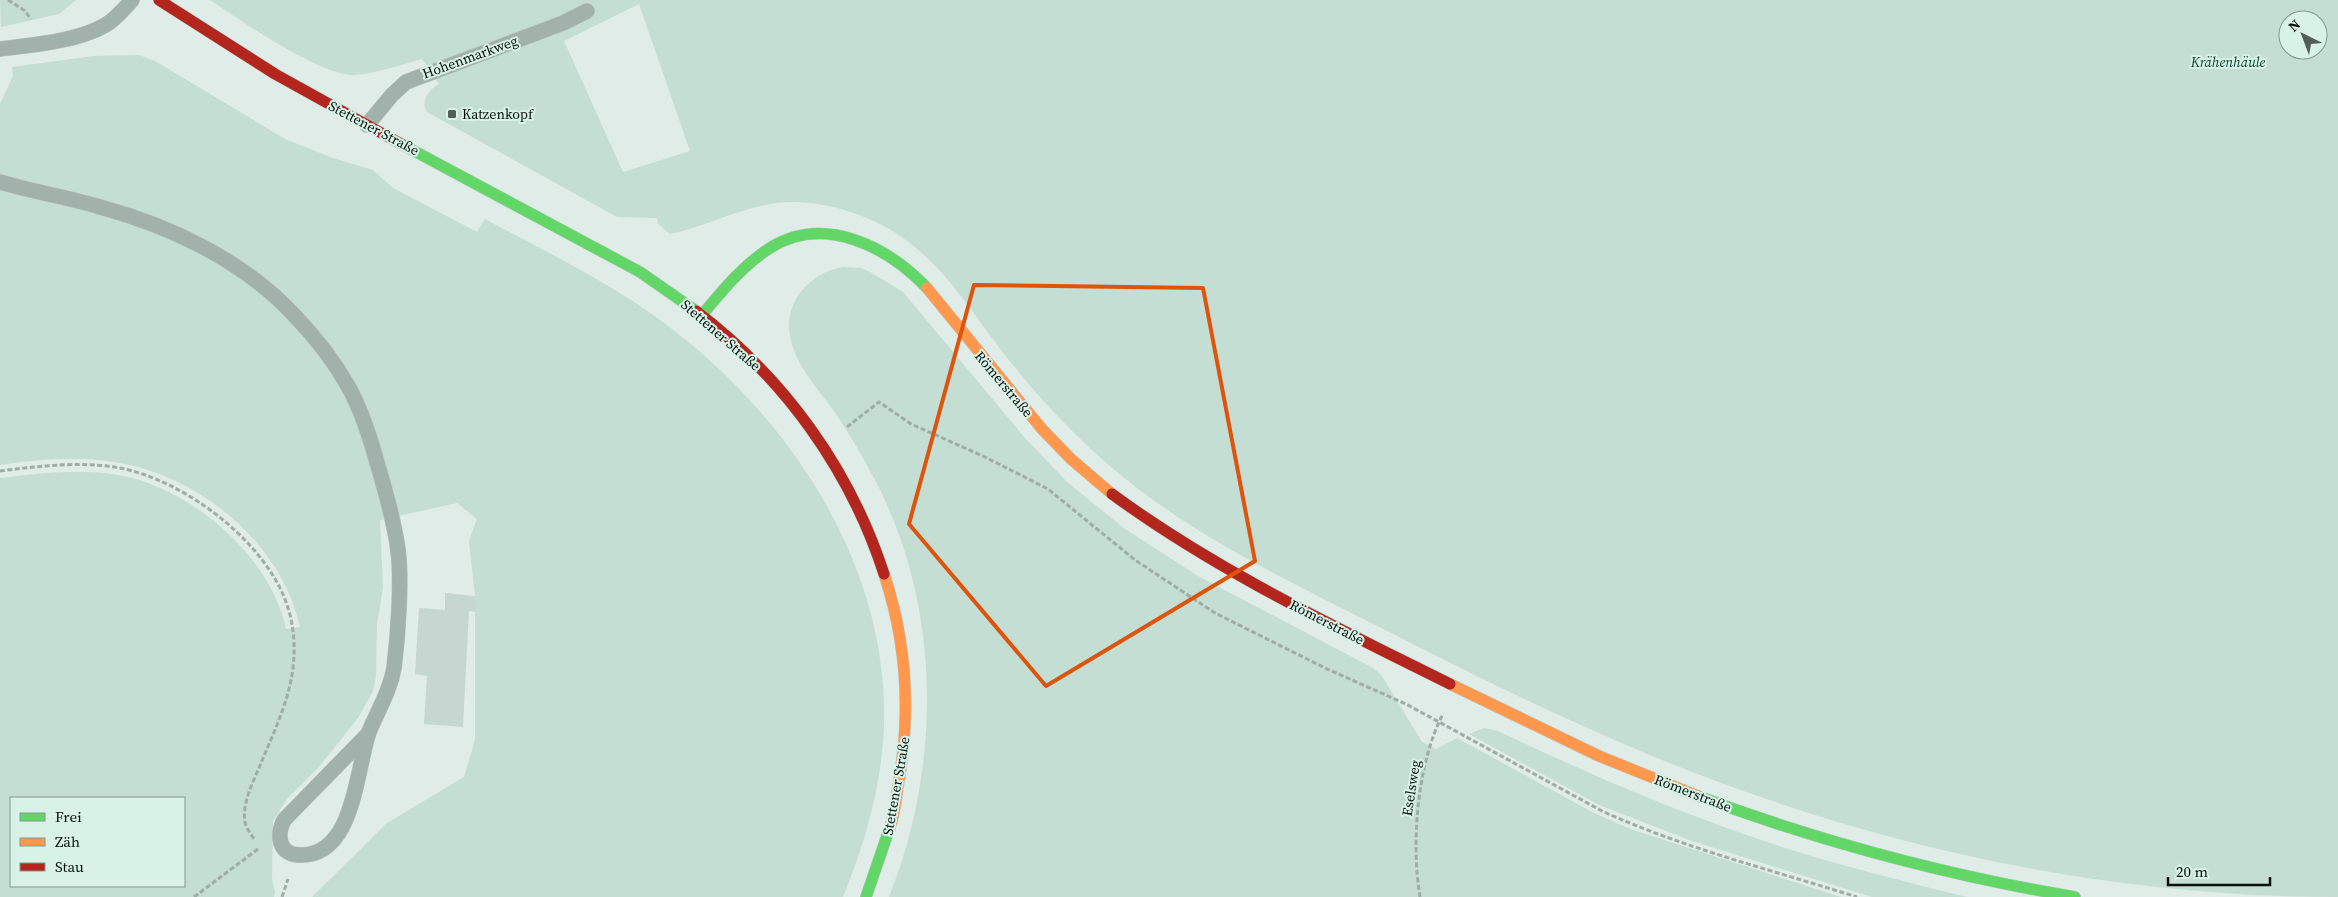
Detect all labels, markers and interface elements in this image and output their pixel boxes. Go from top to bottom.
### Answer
north arrow [2278,10,2328,60]
text: N [2284,14,2305,36]
street label: Hohenmarkweg [419,30,521,84]
park label: Krähenhäule [2190,52,2266,72]
street label: Stettener Straße [325,96,423,160]
place label: Katzenkopf [462,104,534,124]
marker: Katzenkopf [446,108,458,120]
street label: Stettener Straße [677,295,765,375]
street label: Römerstraße [970,346,1038,422]
street label: Römerstraße [1286,595,1368,649]
street label: Stettener Straße [877,735,915,837]
street label: Eselsweg [1397,758,1425,818]
street label: Römerstraße [1652,769,1734,817]
legend [10,797,185,887]
text: Frei [55,806,82,827]
text: Zäh [55,831,80,852]
scale bar [2168,854,2270,886]
text: Stau [55,856,84,877]
text: 20 m [2176,861,2208,882]

